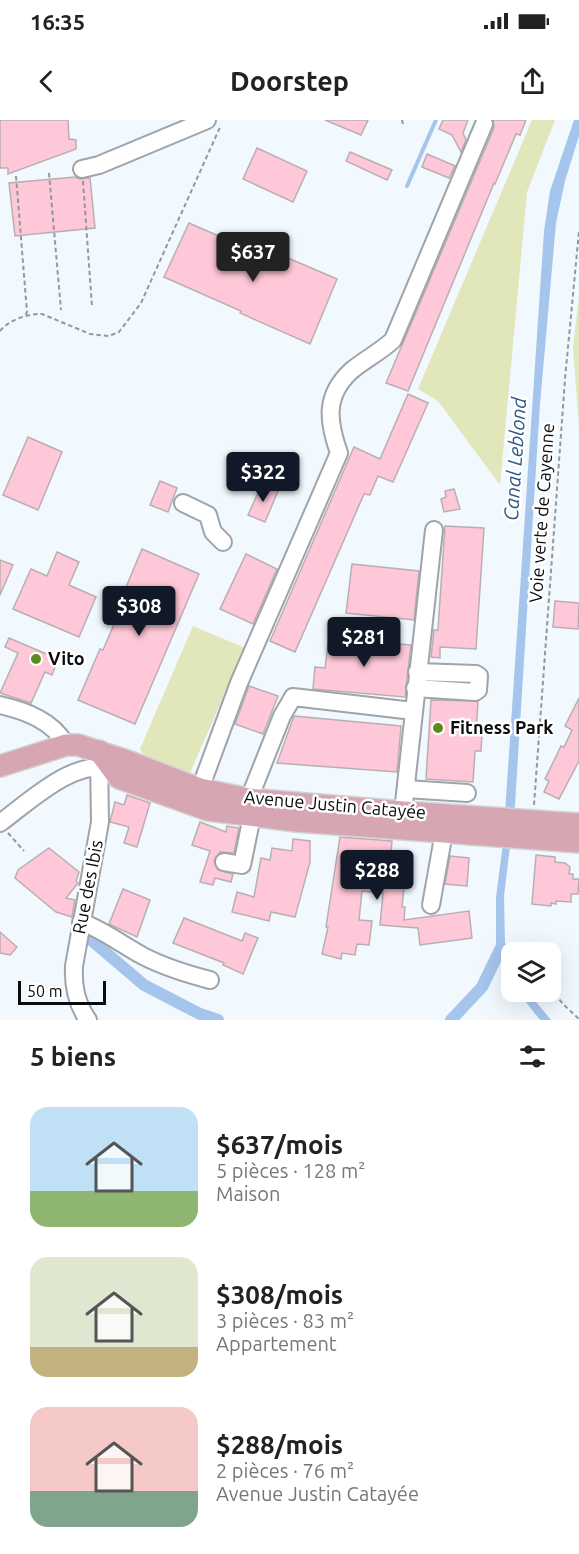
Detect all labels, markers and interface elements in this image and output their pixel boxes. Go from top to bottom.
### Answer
text: 16:35 [30,9,85,34]
icon: back [30,65,63,98]
icon: share [516,65,549,98]
text: Doorstep [230,66,349,96]
pin: $637 [217,232,289,283]
text: $637 [230,240,276,263]
water label: Canal Leblond [499,396,530,521]
street label: Voie verte de Cayenne [525,422,557,604]
pin: $322 [227,452,299,503]
text: $322 [240,460,286,483]
pin: $308 [103,586,175,637]
text: $308 [116,594,162,617]
pin: $281 [328,617,400,668]
text: $281 [341,625,387,648]
place label: Vito [48,648,85,668]
marker: Vito [29,652,43,666]
place label: Fitness Park [450,717,553,737]
marker: Fitness Park [431,721,445,735]
street label: Avenue Justin Catayée [243,786,427,822]
street label: Rue des Ibis [68,838,106,935]
pin: $288 [341,850,413,901]
text: $288 [354,858,400,881]
map controls [501,942,561,1002]
button: layers [501,942,561,1002]
scale bar [18,978,106,1006]
text: 50 m [27,982,63,1000]
icon: filters [516,1040,549,1073]
text: 5 biens [30,1042,116,1071]
text: $637/mois [216,1130,343,1159]
icon: home [78,1131,150,1203]
text: 5 pièces · 128 m² [216,1159,365,1182]
text: Maison [216,1182,280,1205]
text: $308/mois [216,1280,343,1309]
icon: home [78,1281,150,1353]
text: 3 pièces · 83 m² [216,1309,354,1332]
text: Appartement [216,1332,337,1355]
text: $288/mois [216,1430,343,1459]
icon: home [78,1431,150,1503]
text: 2 pièces · 76 m² [216,1459,354,1482]
text: Avenue Justin Catayée [216,1482,419,1505]

